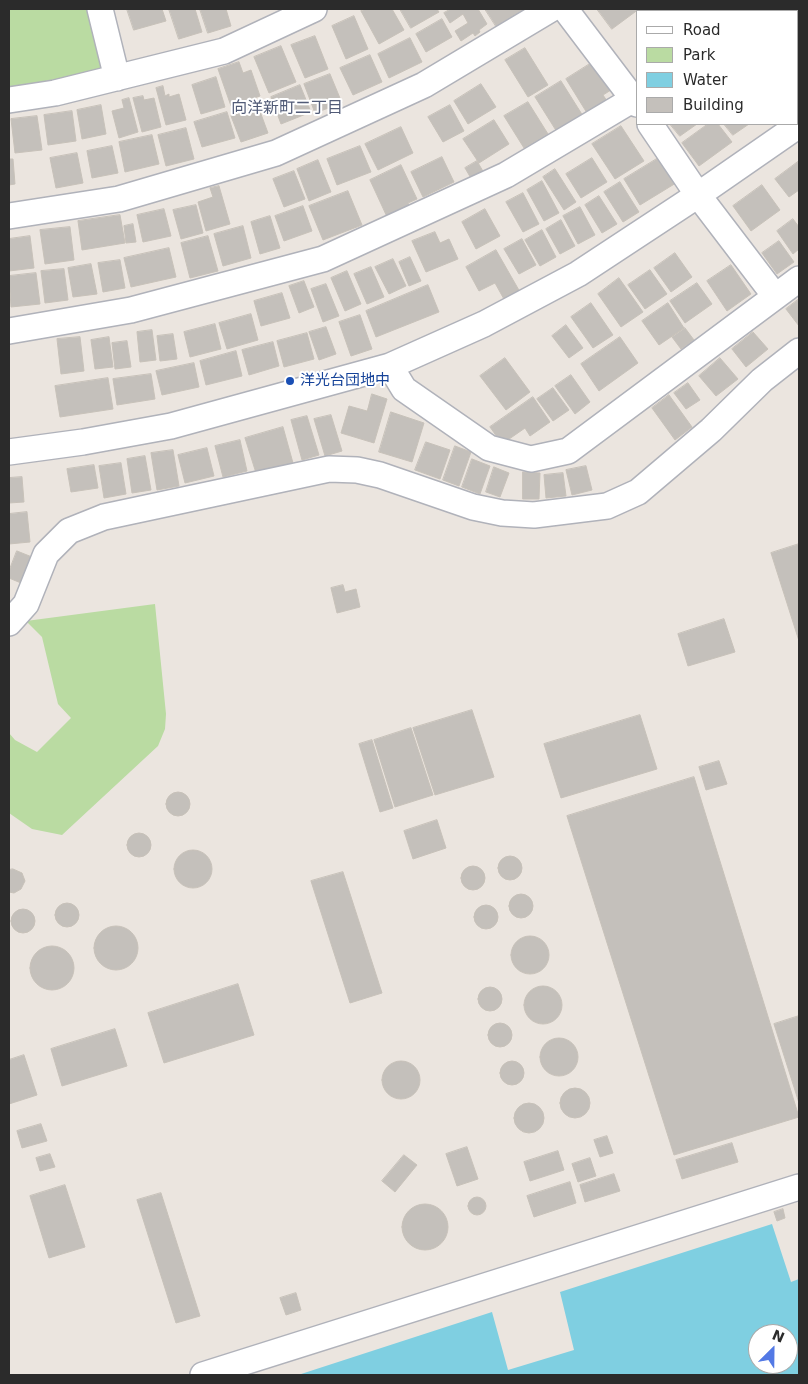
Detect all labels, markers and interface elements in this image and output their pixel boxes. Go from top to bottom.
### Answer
legend [636,10,798,125]
text: Road [683,21,721,39]
text: Park [683,46,715,64]
text: Water [683,71,727,89]
text: Building [683,96,744,114]
district label: 向洋新町二丁目 [231,99,343,119]
place label: 洋光台団地中 [300,372,390,390]
marker: 洋光台団地中 [284,375,296,387]
north arrow [748,1324,798,1374]
text: N [770,1326,787,1346]

